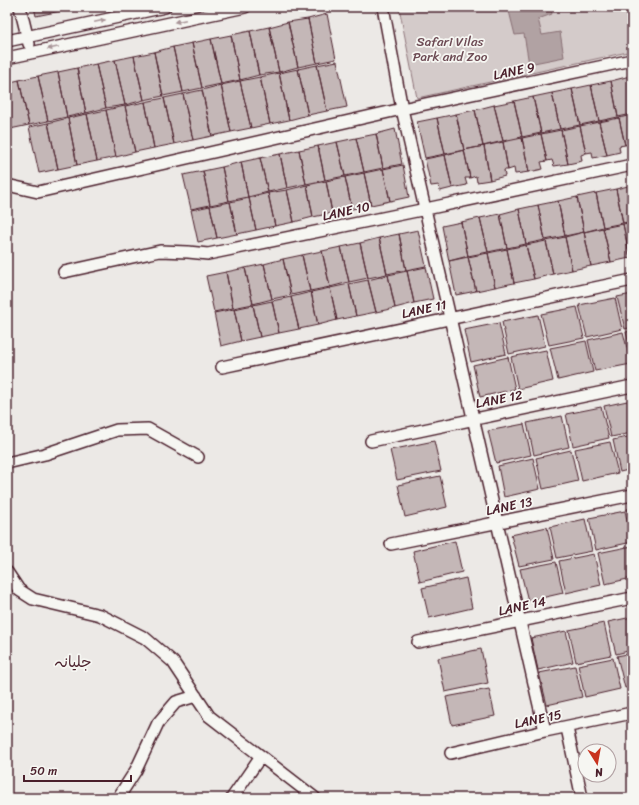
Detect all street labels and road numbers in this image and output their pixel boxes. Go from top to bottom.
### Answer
street label: LANE 9 [491,55,537,87]
street label: LANE 10 [320,195,372,227]
street label: LANE 11 [399,293,449,325]
street label: LANE 12 [474,383,525,415]
street label: LANE 13 [484,490,534,522]
street label: LANE 14 [496,590,548,622]
street label: LANE 15 [512,703,564,735]

